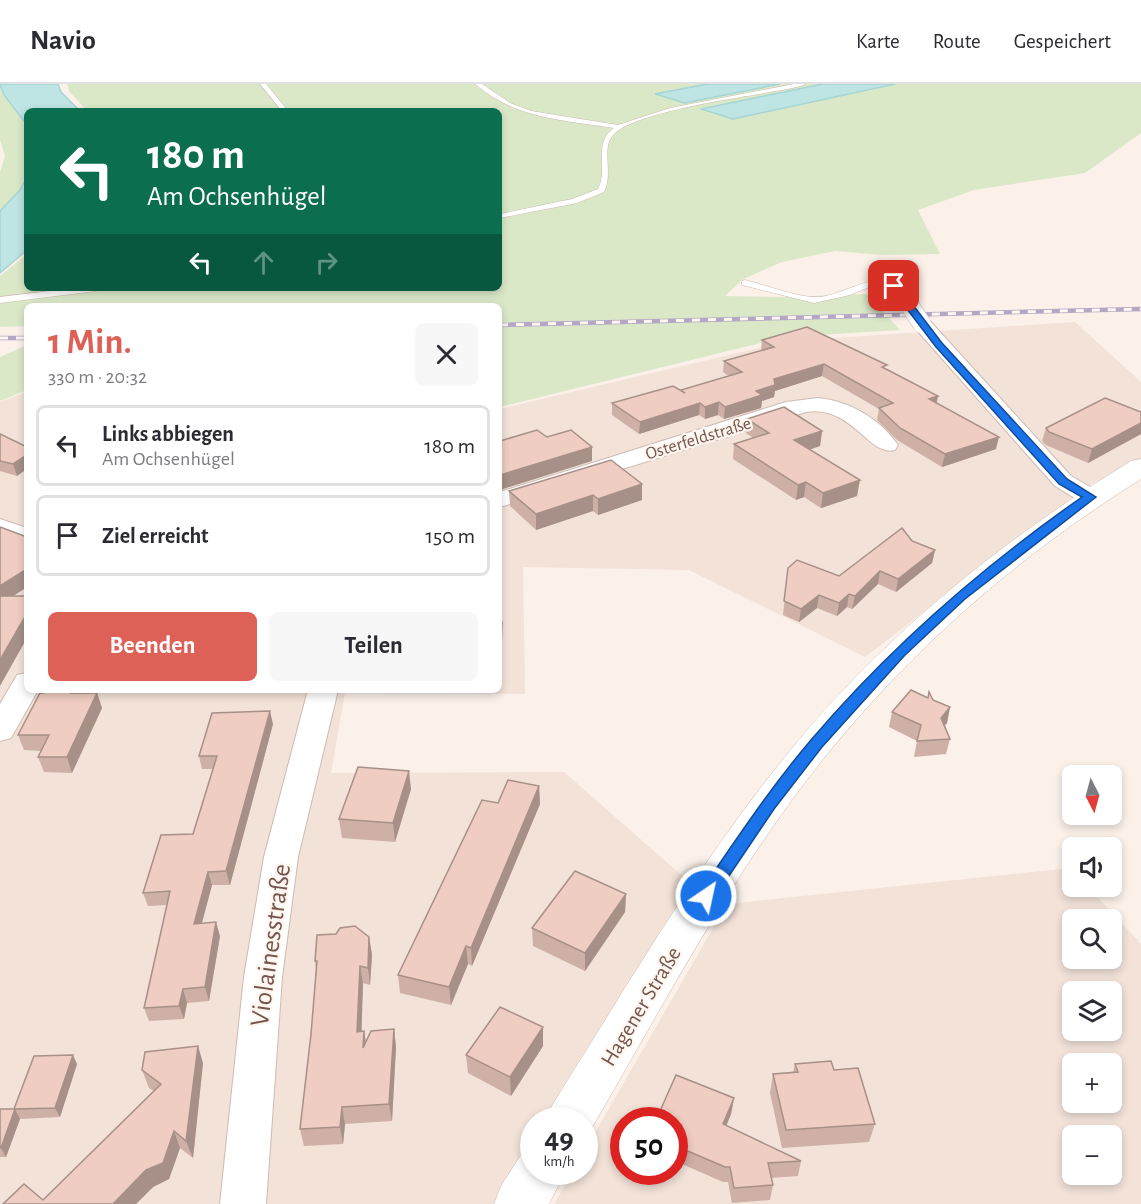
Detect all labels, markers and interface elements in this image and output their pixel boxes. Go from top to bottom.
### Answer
text: Navio [30,27,96,55]
text: Karte [856,31,900,52]
text: Route [933,31,981,52]
text: Gespeichert [1014,31,1111,52]
icon: left [48,132,126,210]
text: 180 m [147,134,245,176]
text: Am Ochsenhügel [147,183,326,210]
icon: left [184,246,217,279]
icon: ahead [247,246,280,279]
icon: right [310,246,343,279]
pin [868,260,919,311]
icon: arrive [877,269,910,302]
button: close [415,323,478,386]
text: 1 Min. [48,324,132,360]
text: 330 m · 20:32 [48,367,147,387]
street label: Osterfeldstraße [643,414,753,464]
text: Links abbiegen [102,423,234,445]
icon: left [51,429,84,462]
text: 180 m [424,435,475,457]
text: Am Ochsenhügel [102,449,235,469]
icon: arrive [51,519,84,552]
text: Ziel erreicht [102,525,209,547]
text: 150 m [425,525,475,547]
button: Beenden [48,612,257,681]
button: Teilen [269,612,478,681]
north arrow [1062,765,1122,825]
map controls [1062,765,1122,1185]
button: sound [1062,837,1122,897]
street label: Violainesstraße [246,862,295,1028]
position arrow [674,864,738,928]
button: search [1062,909,1122,969]
street label: Hagener Straße [597,943,685,1070]
button: layers [1062,981,1122,1041]
button: + [1062,1053,1122,1113]
speed limit sign: 50 [610,1107,688,1185]
text: 49 [544,1124,574,1154]
button: − [1062,1125,1122,1185]
text: km/h [544,1154,574,1169]

